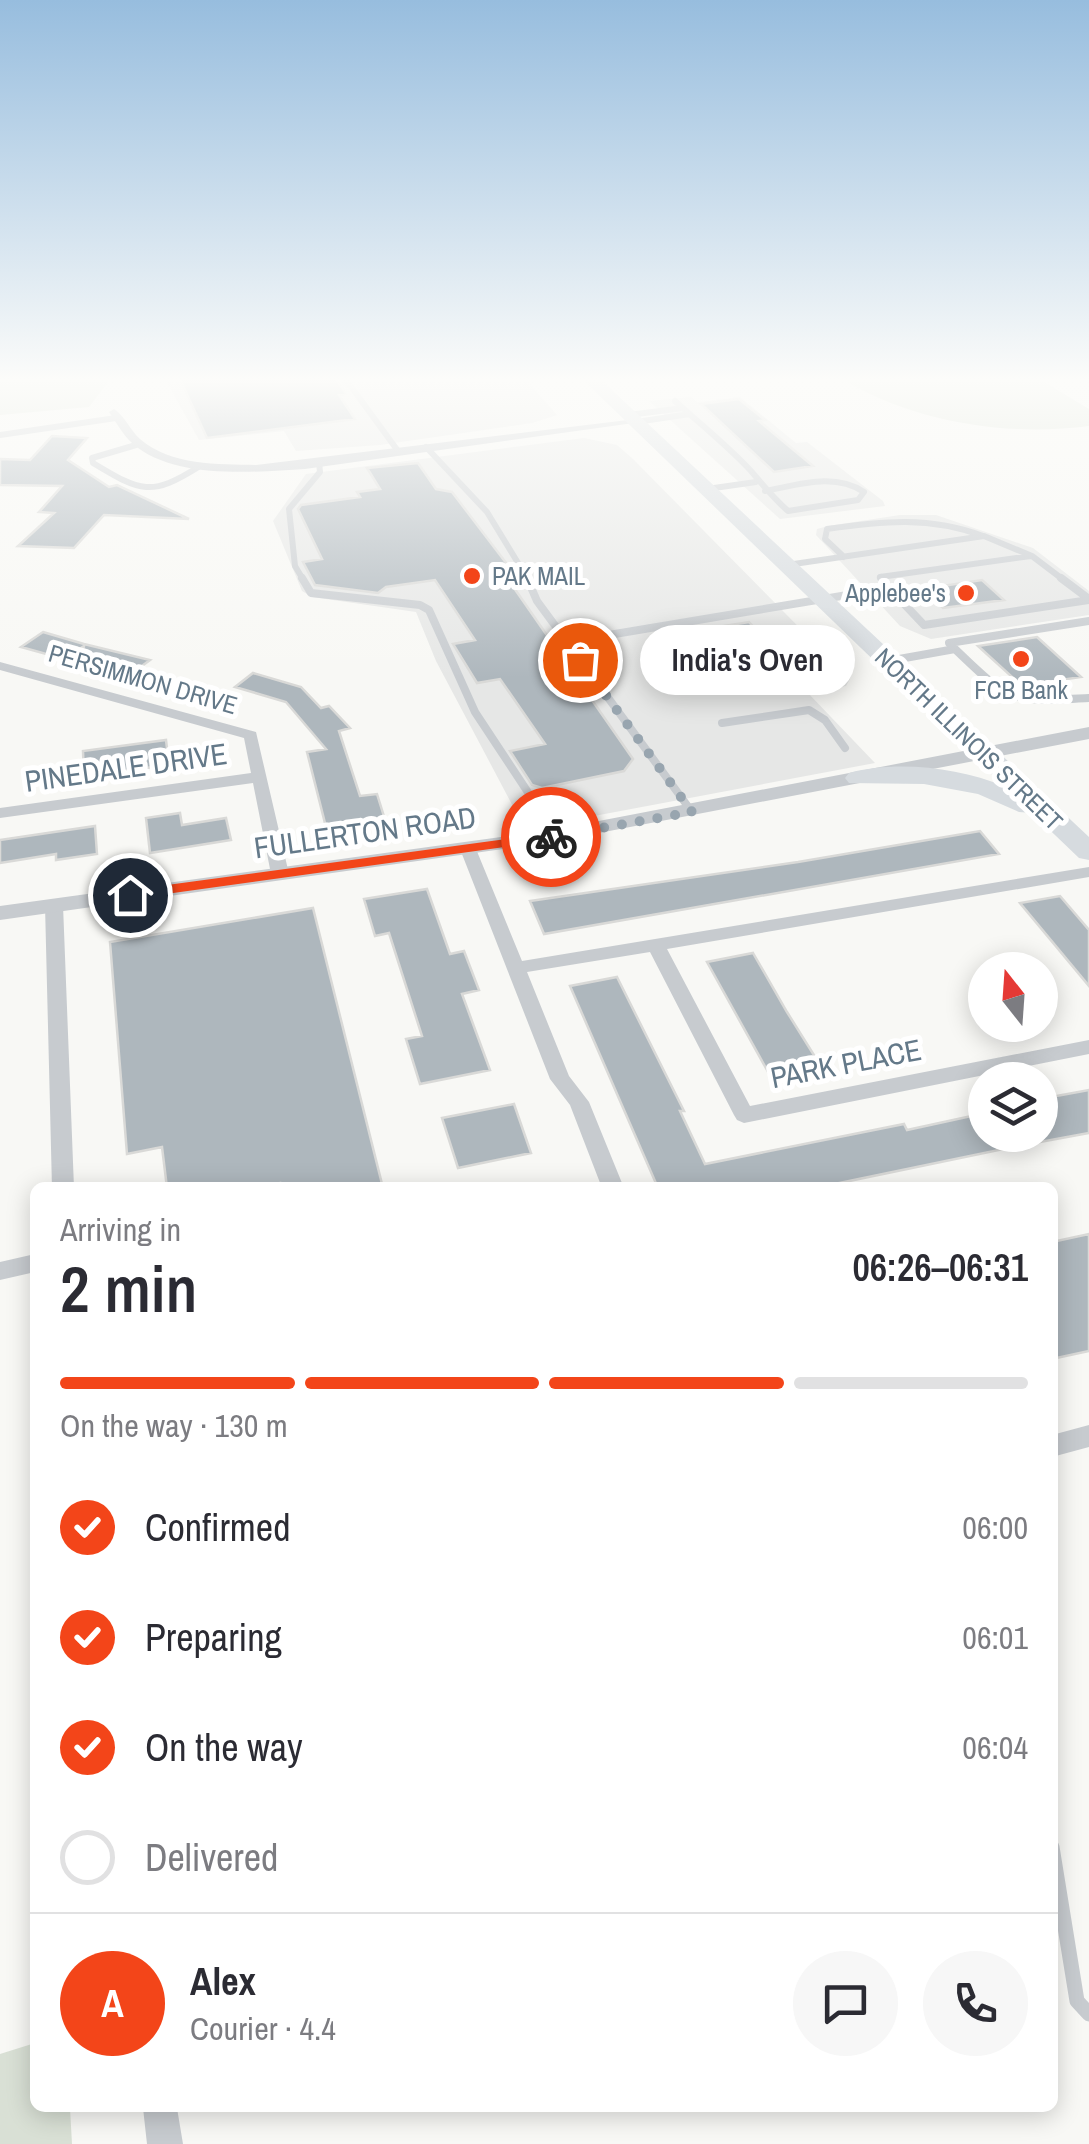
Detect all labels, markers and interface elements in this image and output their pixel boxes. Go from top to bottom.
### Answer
place label: PAK MAIL [492,559,585,593]
marker: PAK MAIL [461,565,483,587]
place label: Applebee's [844,576,946,610]
marker: Applebee's [955,582,977,604]
pin [538,618,623,703]
callout: India's Oven [640,625,855,695]
icon: bag [553,633,608,688]
street label: PERSIMMON DRIVE [45,636,241,722]
text: India's Oven [671,638,824,681]
street label: NORTH ILLINOIS STREET [868,640,1071,838]
marker: FCB Bank [1010,648,1032,670]
place label: FCB Bank [974,673,1068,707]
street label: PINEDALE DRIVE [22,733,230,801]
courier [501,787,601,887]
street label: FULLERTON ROAD [252,797,478,867]
icon: bike [524,810,579,865]
pin [88,853,173,938]
icon: home [103,868,158,923]
north arrow [968,952,1058,1042]
map controls [968,952,1058,1152]
street label: PARK PLACE [767,1029,925,1097]
button: layers [968,1062,1058,1152]
text: Arriving in [60,1208,181,1251]
text: 06:26–06:31 [852,1242,1028,1293]
text: 2 min [60,1245,197,1332]
text: On the way · 130 m [60,1404,288,1447]
icon: check [60,1500,115,1555]
text: Confirmed [145,1502,290,1553]
text: 06:00 [962,1506,1028,1549]
icon: check [60,1610,115,1665]
text: Preparing [145,1612,282,1663]
text: 06:01 [962,1616,1028,1659]
icon: check [60,1720,115,1775]
text: On the way [145,1722,303,1773]
text: 06:04 [962,1726,1028,1769]
text: Delivered [145,1832,278,1883]
button: chat [793,1951,898,2056]
button: phone [923,1951,1028,2056]
text: Alex [190,1956,256,2007]
text: A [101,1978,124,2029]
text: Courier · 4.4 [190,2007,336,2050]

